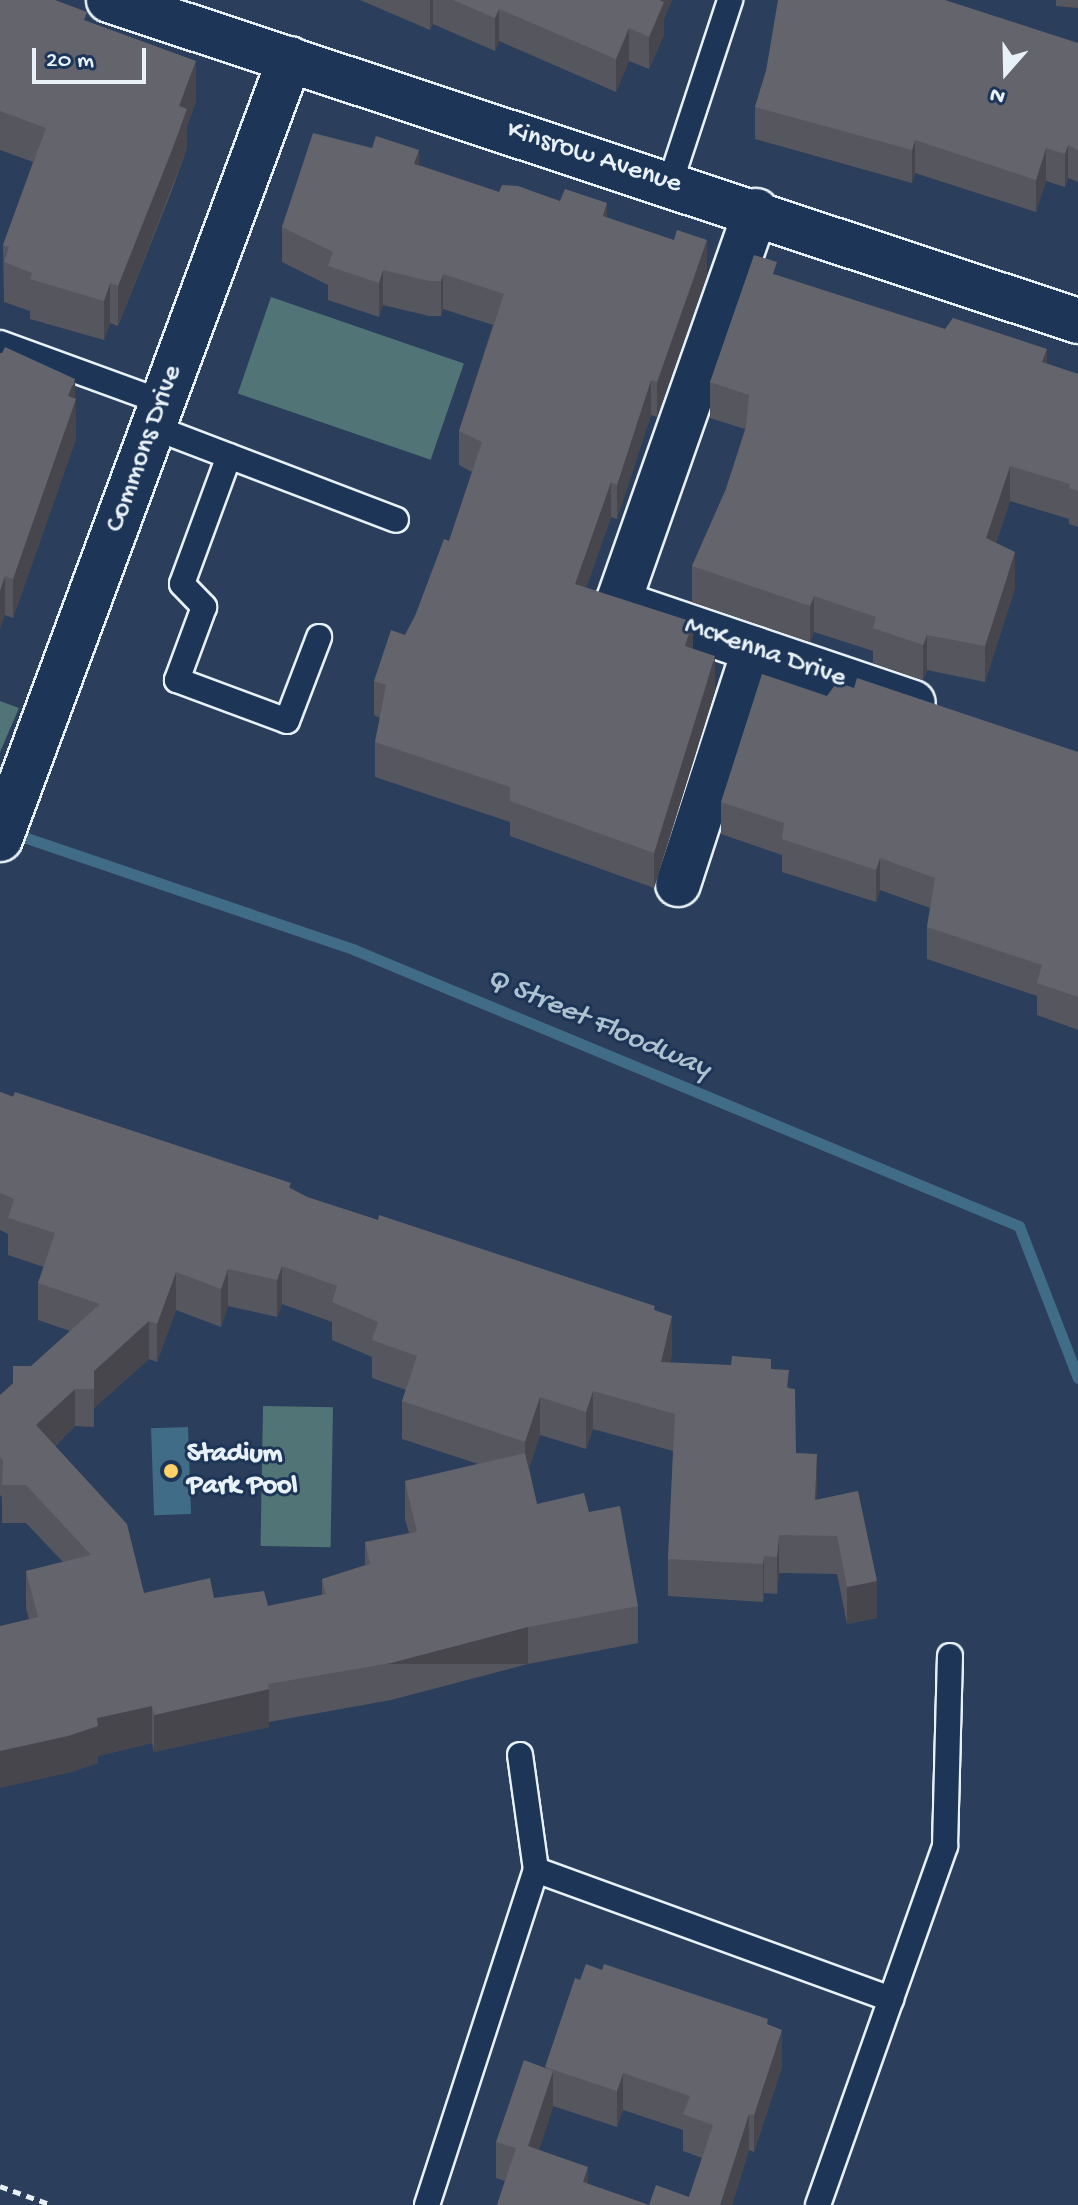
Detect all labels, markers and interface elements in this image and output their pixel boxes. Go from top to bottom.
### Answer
scale bar [36,32,150,82]
north arrow [966,32,1046,112]
text: 20 m [46,47,94,76]
text: N [987,80,1009,109]
street label: Kinsrow Avenue [502,114,686,202]
street label: Commons Drive [99,361,191,537]
street label: McKenna Drive [680,610,850,696]
water label: Q Street Floodway [481,962,715,1088]
place label: Stadium Park Pool [187,1438,298,1504]
marker: Stadium Park Pool [162,1462,180,1480]

